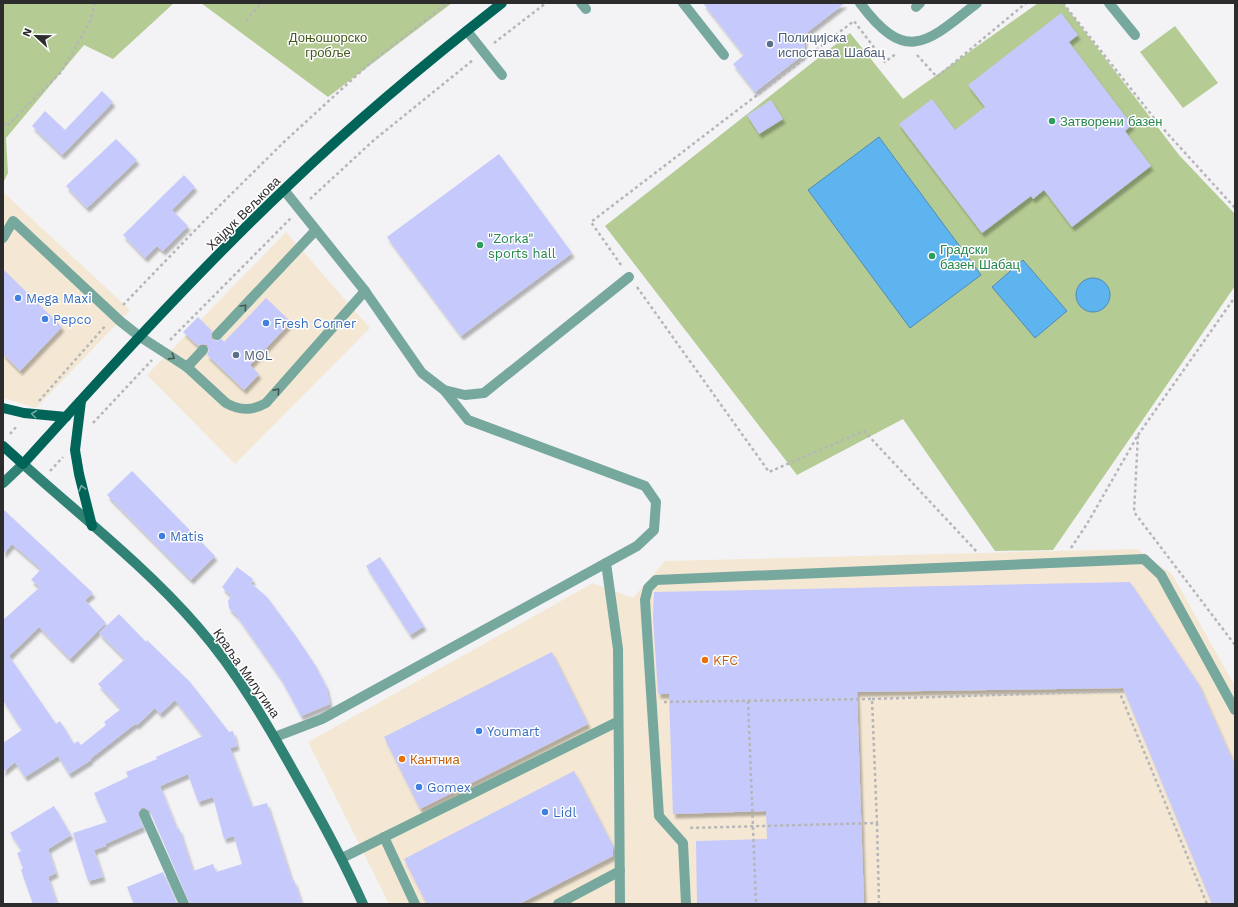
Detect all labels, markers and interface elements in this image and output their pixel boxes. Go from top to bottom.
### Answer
north arrow [16,16,56,56]
text: N [20,26,35,39]
park label: Доњошорско гробље [289,30,367,60]
place label: Полицијска испостава Шабац [778,30,886,60]
marker: Полицијска испостава Шабац [765,39,775,49]
place label: Затворени базен [1060,114,1163,129]
marker: Затворени базен [1047,116,1057,126]
street label: Хајдук Вељкова [203,173,284,253]
place label: "Zorka" sports hall [488,231,556,261]
marker: "Zorka" sports hall [475,240,485,250]
place label: Градски базен Шабац [940,242,1020,272]
marker: Градски базен Шабац [927,251,937,261]
place label: Mega Maxi [26,291,92,306]
marker: Mega Maxi [13,293,23,303]
one-way arrow [239,304,246,311]
place label: Pepco [53,312,92,327]
marker: Pepco [40,314,50,324]
place label: Fresh Corner [274,316,356,331]
marker: Fresh Corner [261,318,271,328]
place label: MOL [244,348,273,363]
marker: MOL [231,350,241,360]
one-way arrow [168,353,175,360]
one-way arrow [272,388,279,395]
one-way arrow [31,410,37,419]
one-way arrow [79,485,87,492]
place label: Matis [170,529,204,544]
marker: Matis [157,531,167,541]
street label: Краља Милутина [210,626,283,721]
place label: KFC [713,653,738,668]
marker: KFC [700,655,710,665]
place label: Youmart [487,724,540,739]
marker: Youmart [474,726,484,736]
place label: Кантниа [410,752,460,767]
marker: Кантниа [397,754,407,764]
place label: Gomex [427,780,471,795]
marker: Gomex [414,782,424,792]
place label: Lidl [553,805,576,820]
marker: Lidl [540,807,550,817]

